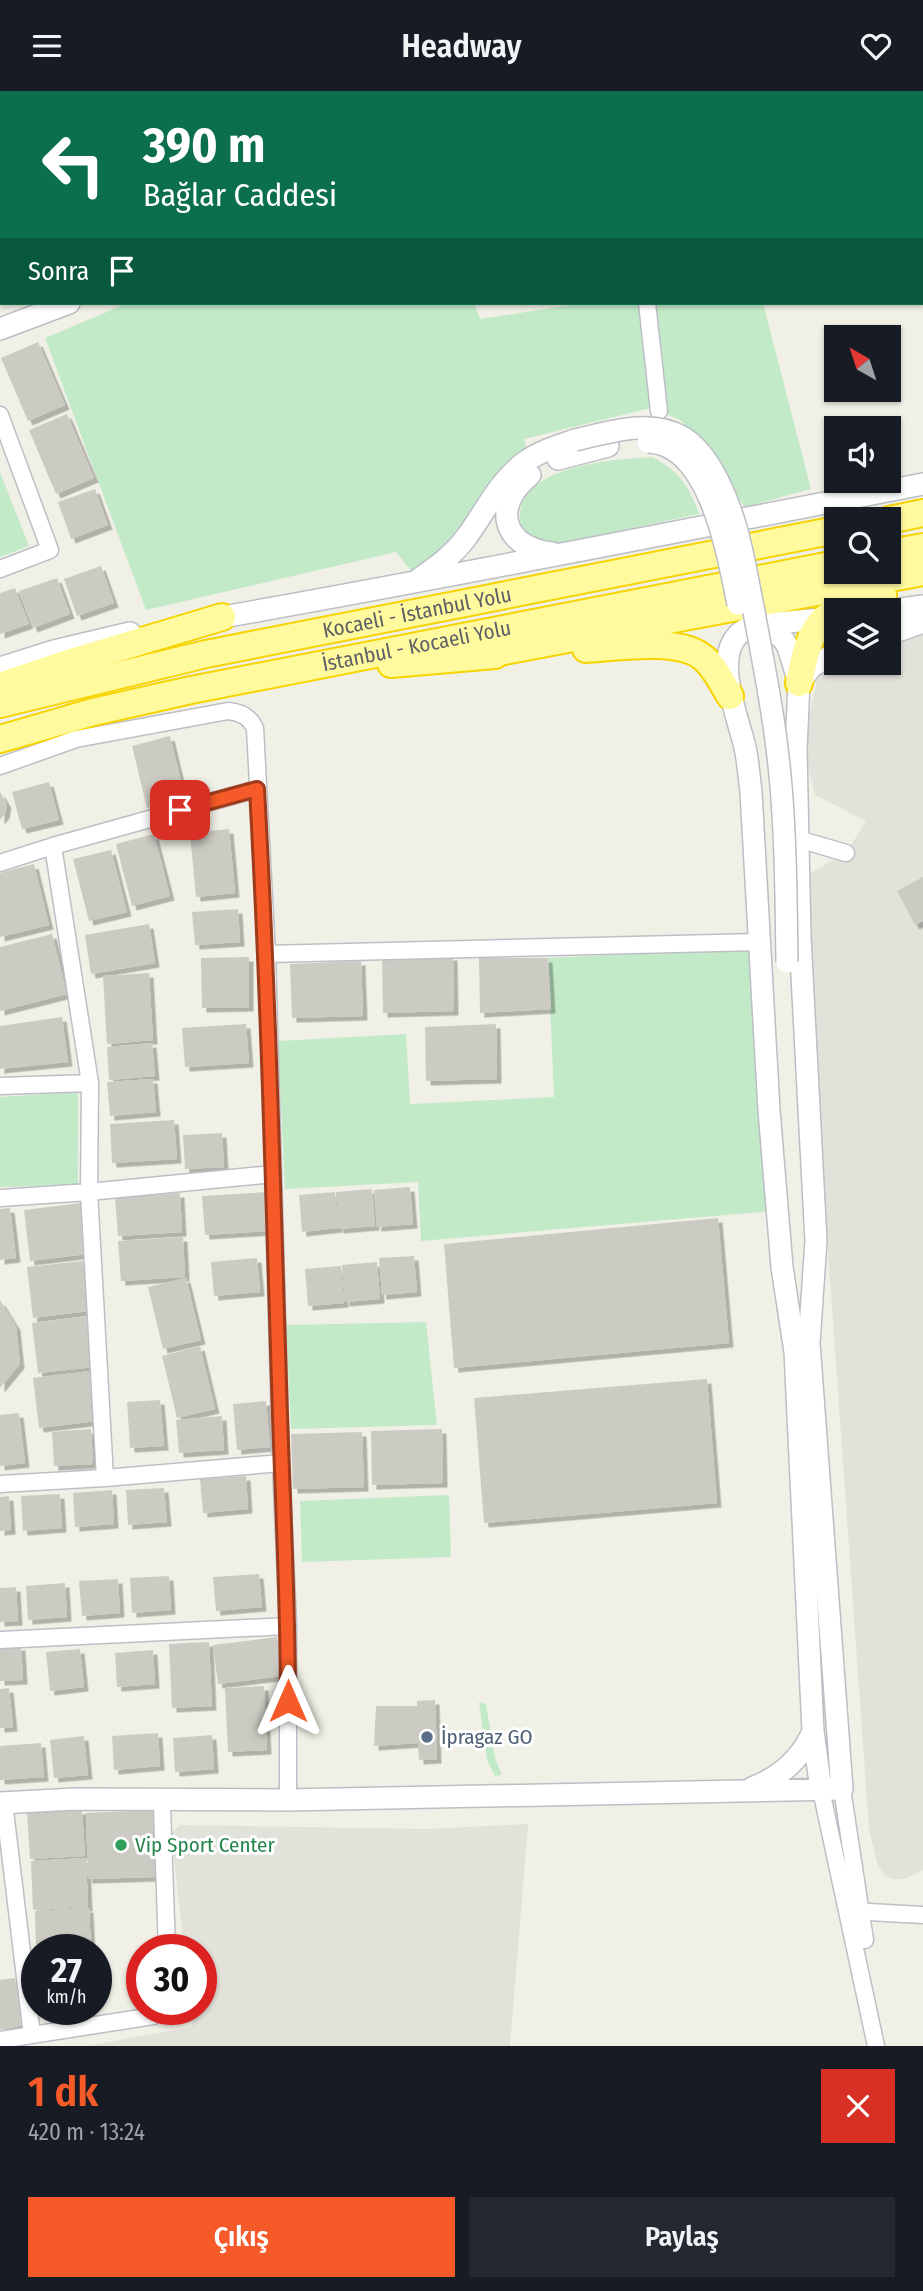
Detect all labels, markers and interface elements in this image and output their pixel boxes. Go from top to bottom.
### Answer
icon: menu [28,27,66,65]
text: Headway [401,27,522,65]
icon: heart [857,27,895,65]
text: 390 m [143,116,265,175]
icon: left [28,119,119,210]
text: Bağlar Caddesi [143,176,337,214]
icon: arrive [103,252,141,290]
text: Sonra [28,256,89,287]
north arrow [824,325,901,403]
map controls [824,325,901,675]
button: sound [824,416,901,493]
button: search [824,507,901,584]
street label: Kocaeli - İstanbul Yolu [320,581,514,644]
button: layers [824,598,901,675]
street label: İstanbul - Kocaeli Yolu [320,615,513,677]
pin [150,780,210,840]
icon: arrive [161,791,199,829]
position arrow [251,1664,325,1738]
place label: İpragaz GO [441,1724,533,1750]
marker: İpragaz GO [419,1729,435,1745]
place label: Vip Sport Center [135,1832,275,1858]
marker: Vip Sport Center [113,1837,129,1853]
speed limit sign: 30 [126,1934,217,2025]
text: 27 [51,1949,82,1991]
text: km/h [46,1986,87,2008]
text: 1 dk [28,2067,98,2117]
button: close [821,2069,895,2143]
text: 420 m · 13:24 [28,2118,145,2146]
button: Çıkış [28,2197,455,2277]
button: Paylaş [469,2197,895,2277]

